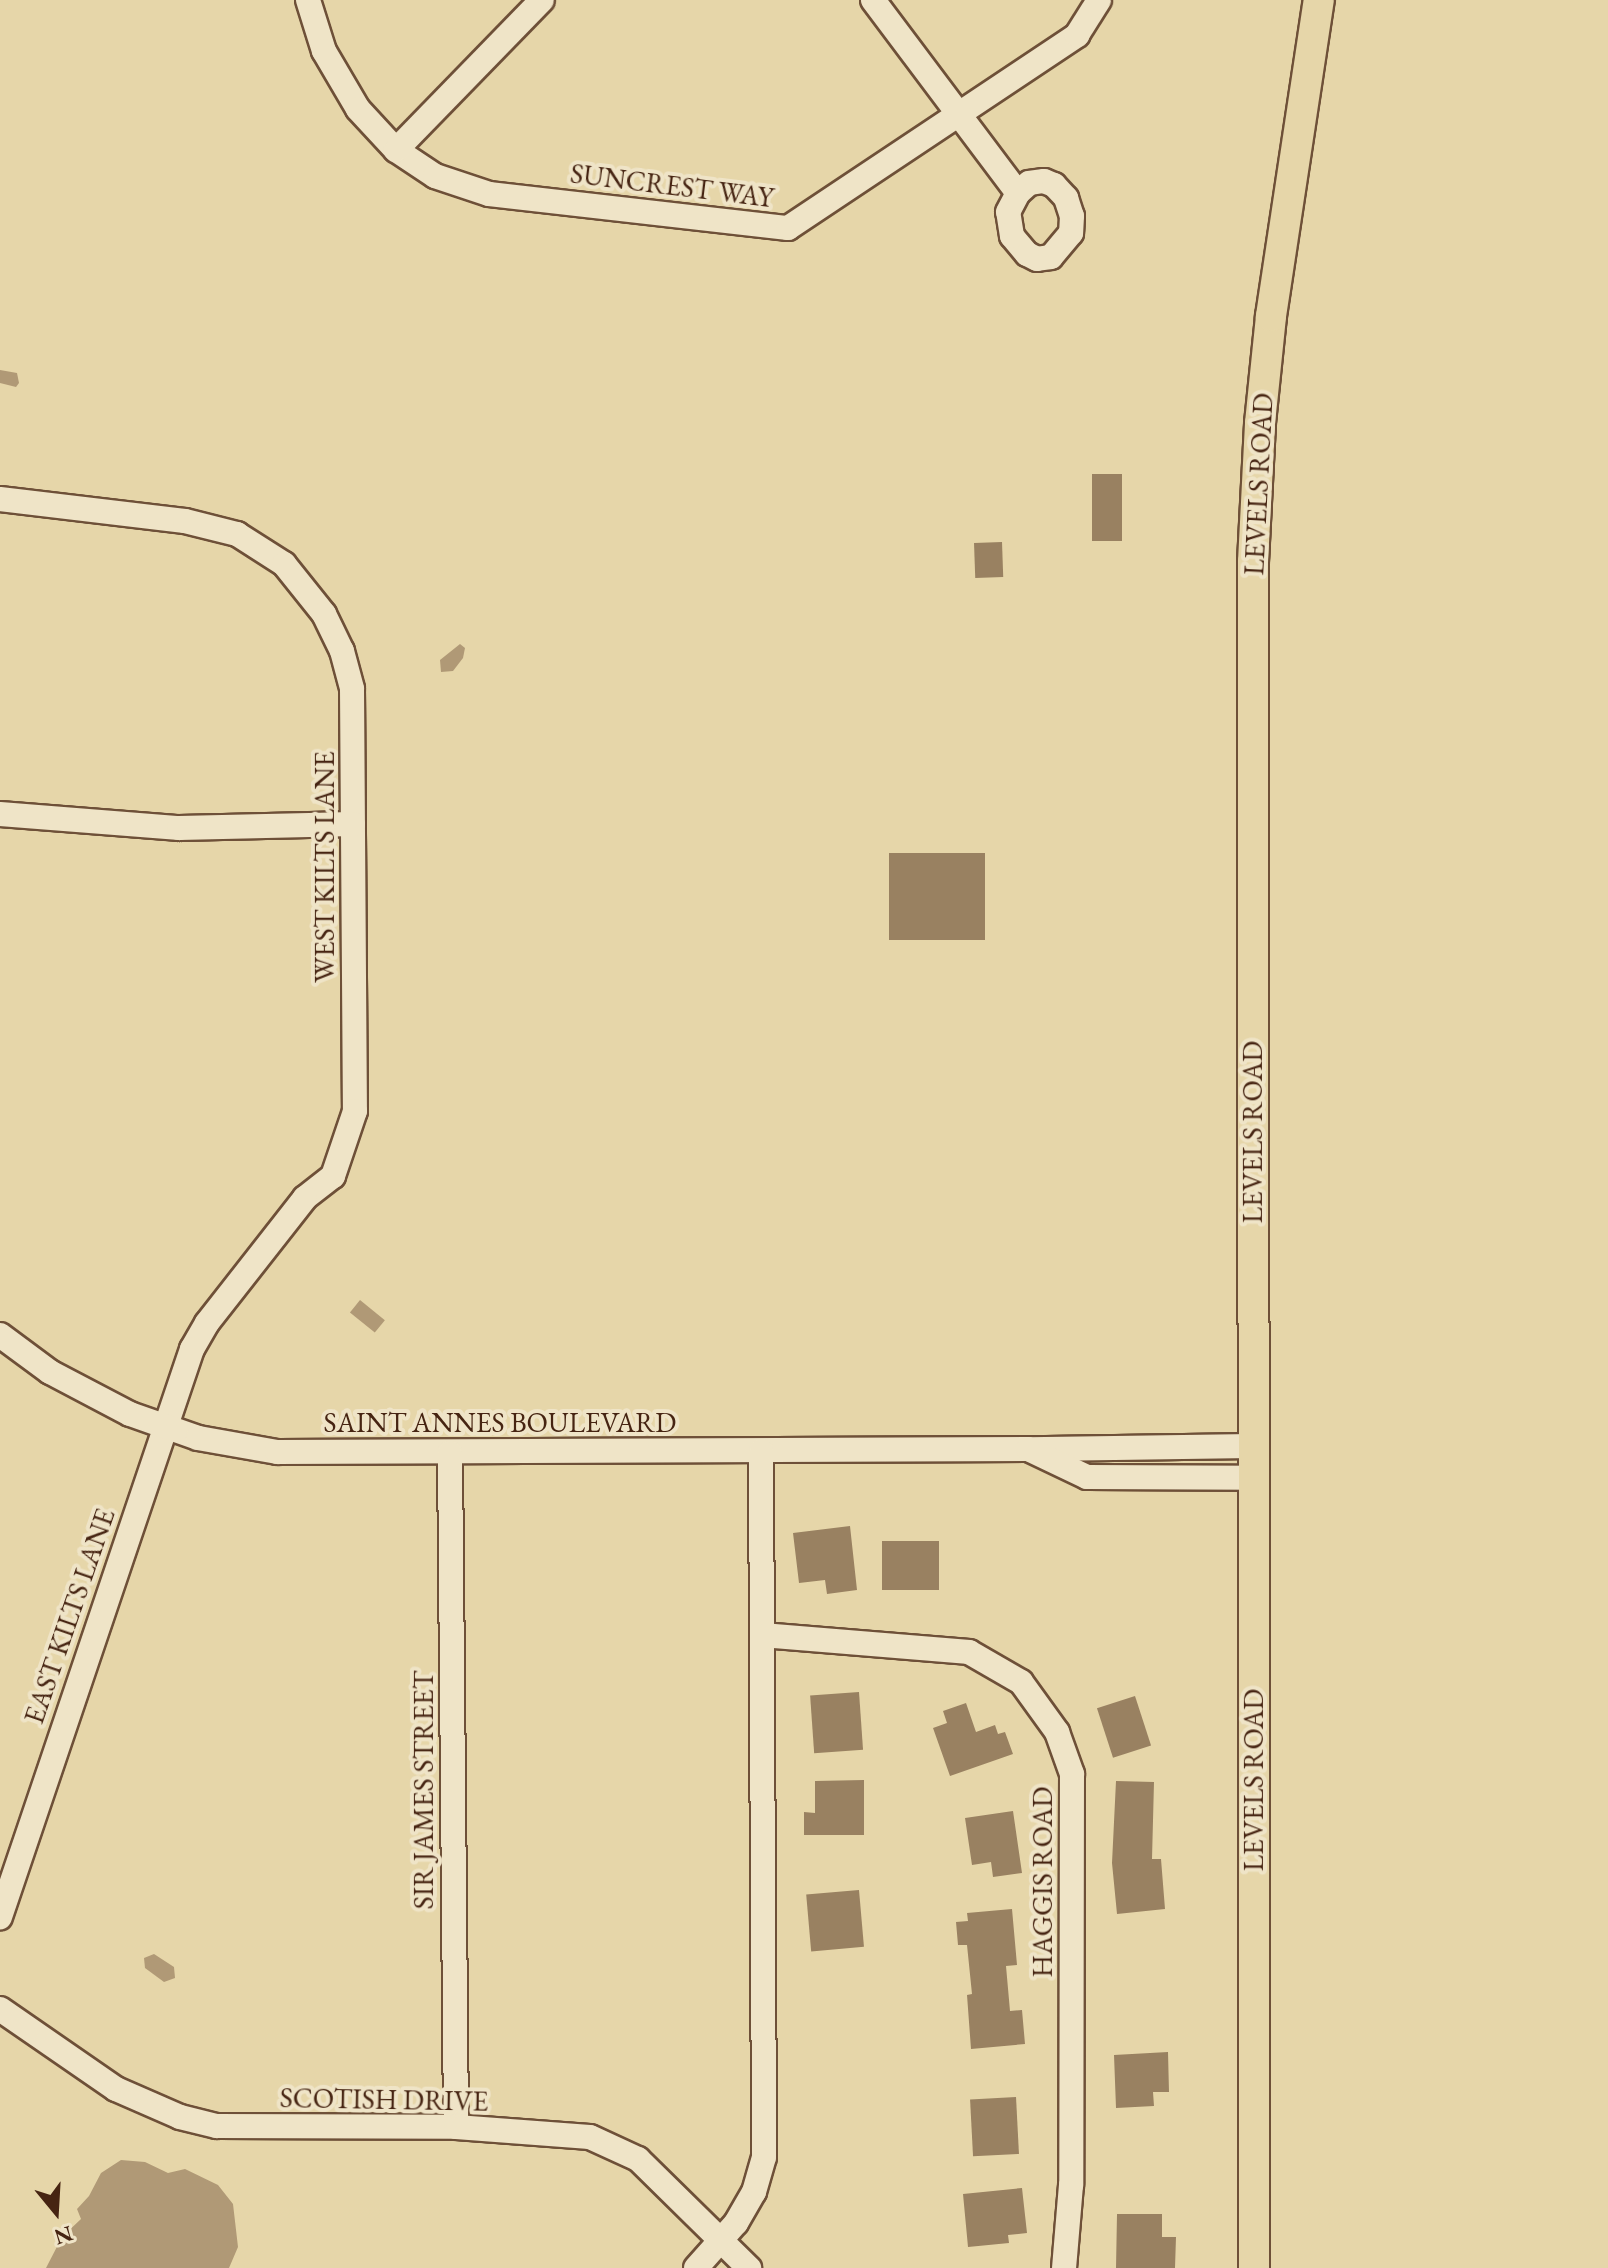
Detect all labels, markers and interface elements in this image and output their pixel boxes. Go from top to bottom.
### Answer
street label: SUNCREST WAY [569,156,775,214]
street label: LEVELS ROAD [1236,392,1280,576]
street label: WEST KILTS LANE [307,751,341,983]
street label: LEVELS ROAD [1235,1041,1269,1223]
street label: SAINT ANNES BOULEVARD [324,1405,676,1439]
street label: EAST KILTS LANE [16,1504,122,1728]
street label: SIR JAMES STREET [406,1671,440,1909]
street label: LEVELS ROAD [1236,1689,1270,1871]
street label: HAGGIS ROAD [1025,1786,1059,1978]
street label: SCOTISH DRIVE [279,2080,489,2118]
north arrow [16,2172,96,2252]
text: N [51,2219,77,2252]

